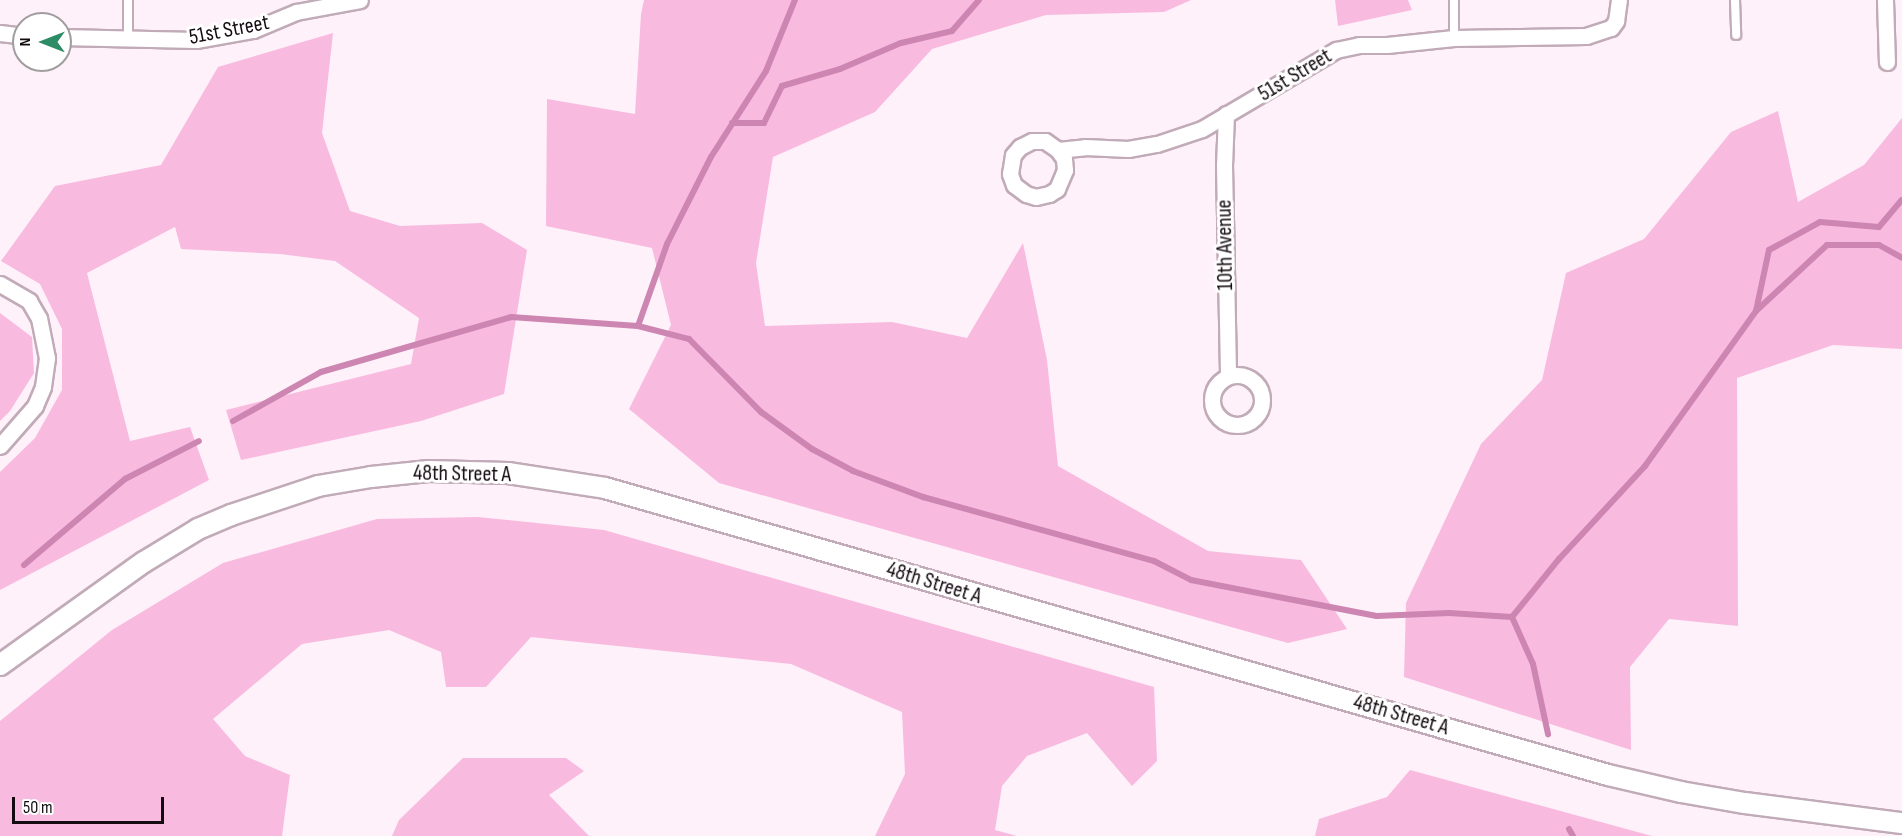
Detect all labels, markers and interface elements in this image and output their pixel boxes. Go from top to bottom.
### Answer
street label: 51st Street [187,9,271,51]
north arrow [12,12,72,72]
text: N [16,38,35,46]
street label: 51st Street [1253,43,1337,107]
street label: 10th Avenue [1211,199,1239,291]
street label: 48th Street A [413,460,511,488]
street label: 48th Street A [883,556,985,610]
street label: 48th Street A [1350,689,1452,741]
scale bar [15,785,166,823]
text: 50 m [23,797,53,818]

